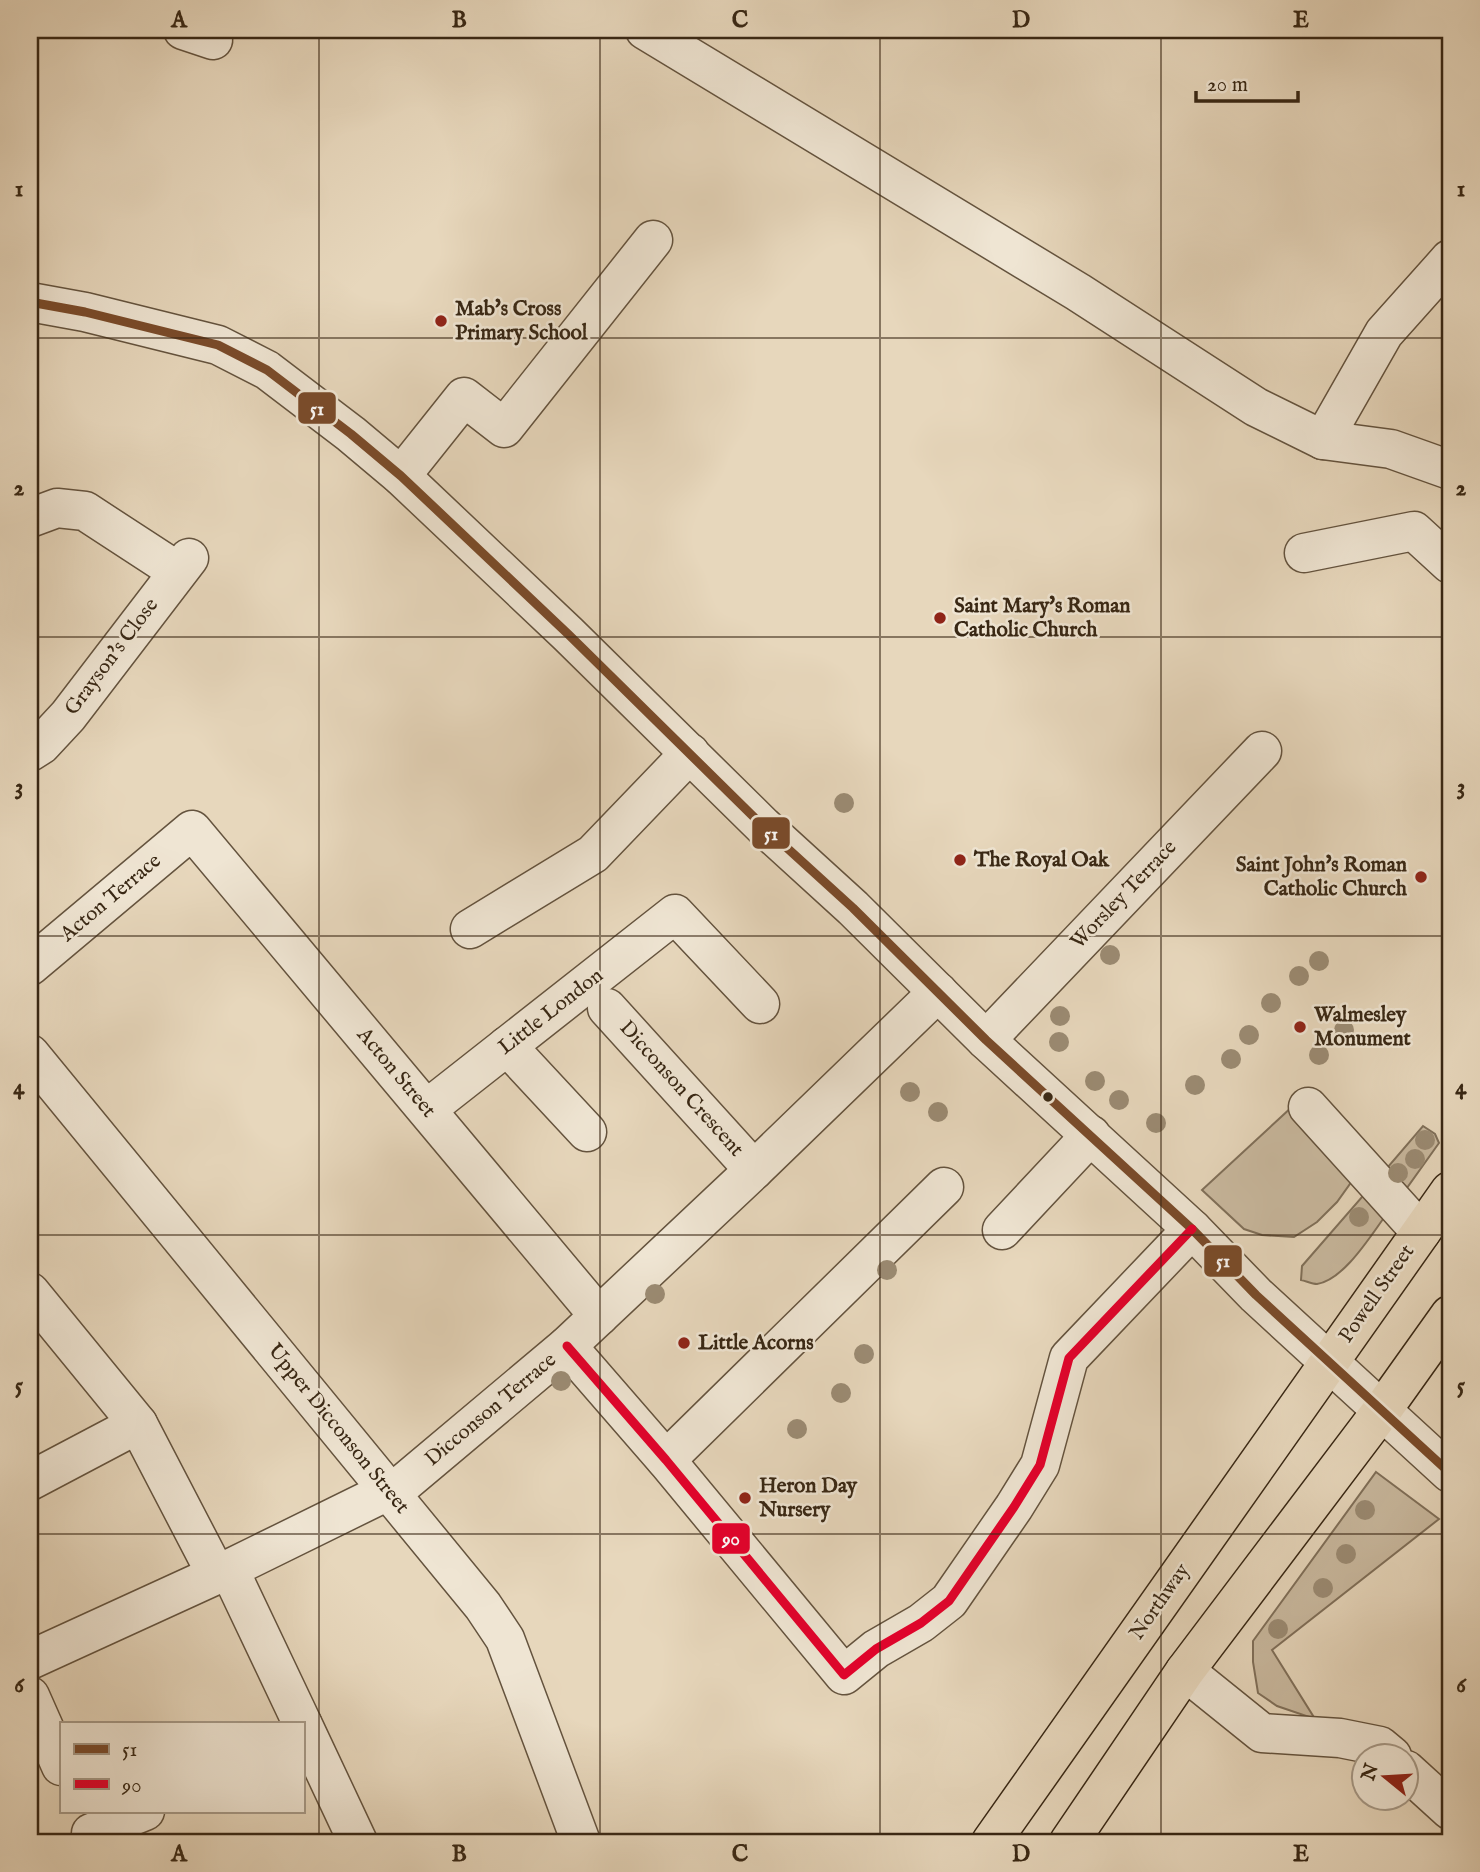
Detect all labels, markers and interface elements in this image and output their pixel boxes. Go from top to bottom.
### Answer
text: A [170,6,188,35]
text: B [451,6,467,35]
text: C [732,6,749,35]
text: D [1012,6,1030,35]
text: E [1293,6,1309,35]
scale bar [1196,60,1298,104]
text: 20 m [1207,72,1248,99]
text: 1 [15,175,23,204]
text: 1 [1457,175,1465,204]
place label: Mab's Cross Primary School [455,296,589,347]
marker: Mab's Cross Primary School [433,313,449,329]
line badge: 51 [297,391,337,425]
text: 51 [310,398,324,422]
text: 2 [14,474,25,503]
text: 2 [1456,474,1467,503]
street label: Grayson's Close [59,593,165,721]
place label: Saint Mary's Roman Catholic Church [954,593,1131,644]
marker: Saint Mary's Roman Catholic Church [932,610,948,626]
text: 3 [15,773,23,802]
text: 3 [1457,773,1465,802]
line badge: 51 [751,816,791,850]
text: 51 [764,823,778,847]
street label: Worsley Terrace [1065,834,1183,955]
place label: The Royal Oak [973,847,1110,874]
street label: Acton Terrace [54,848,167,949]
marker: The Royal Oak [952,852,968,868]
place label: Saint John's Roman Catholic Church [1236,852,1408,903]
marker: Saint John's Roman Catholic Church [1413,869,1429,885]
street label: Little London [493,963,609,1061]
place label: Walmesley Monument [1313,1002,1412,1053]
street label: Dicconson Crescent [613,1015,749,1163]
marker: Walmesley Monument [1292,1019,1308,1035]
street label: Acton Street [350,1022,442,1124]
text: 4 [13,1073,25,1102]
text: 4 [1455,1073,1467,1102]
unlabelled marker [1041,1090,1055,1104]
street label: Powell Street [1333,1239,1421,1349]
line badge: 51 [1203,1244,1243,1278]
text: 51 [1216,1250,1230,1274]
place label: Little Acorns [698,1330,814,1357]
marker: Little Acorns [676,1335,692,1351]
street label: Upper Dicconson Street [261,1338,415,1520]
street label: Dicconson Terrace [420,1347,563,1473]
text: 5 [15,1372,24,1401]
text: 5 [1457,1372,1466,1401]
place label: Heron Day Nursery [758,1473,858,1524]
marker: Heron Day Nursery [737,1490,753,1506]
line badge: 90 [711,1522,751,1555]
text: 90 [721,1528,740,1552]
street label: Northway [1124,1558,1197,1646]
text: 6 [14,1671,25,1700]
text: 6 [1456,1671,1467,1700]
legend [60,1722,304,1812]
text: 51 [122,1737,137,1764]
north arrow [1350,1742,1420,1812]
text: N [1356,1760,1385,1785]
text: 90 [121,1773,141,1800]
text: A [170,1840,188,1869]
text: B [451,1840,467,1869]
text: C [732,1840,749,1869]
text: D [1012,1840,1030,1869]
text: E [1293,1840,1309,1869]

